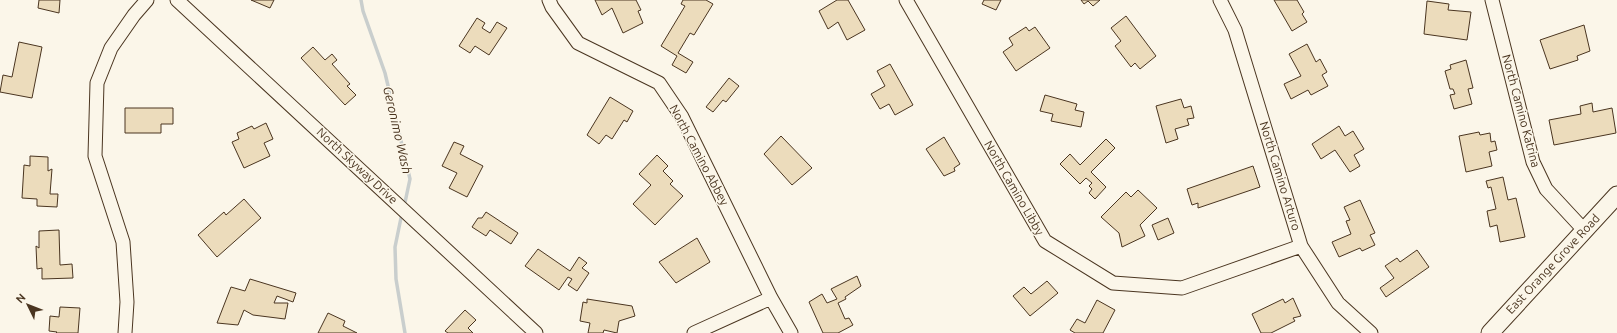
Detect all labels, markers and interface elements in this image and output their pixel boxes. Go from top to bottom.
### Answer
street label: North Camino Katrina [1500,53,1543,169]
water label: Geronimo Wash [381,85,415,175]
street label: North Camino Abbey [667,102,732,208]
street label: North Camino Arturo [1258,120,1303,232]
street label: North Skyway Drive [314,125,400,206]
street label: North Camino Libby [982,138,1047,237]
street label: East Orange Grove Road [1503,211,1602,316]
north arrow [8,285,48,325]
text: N [13,291,28,305]

